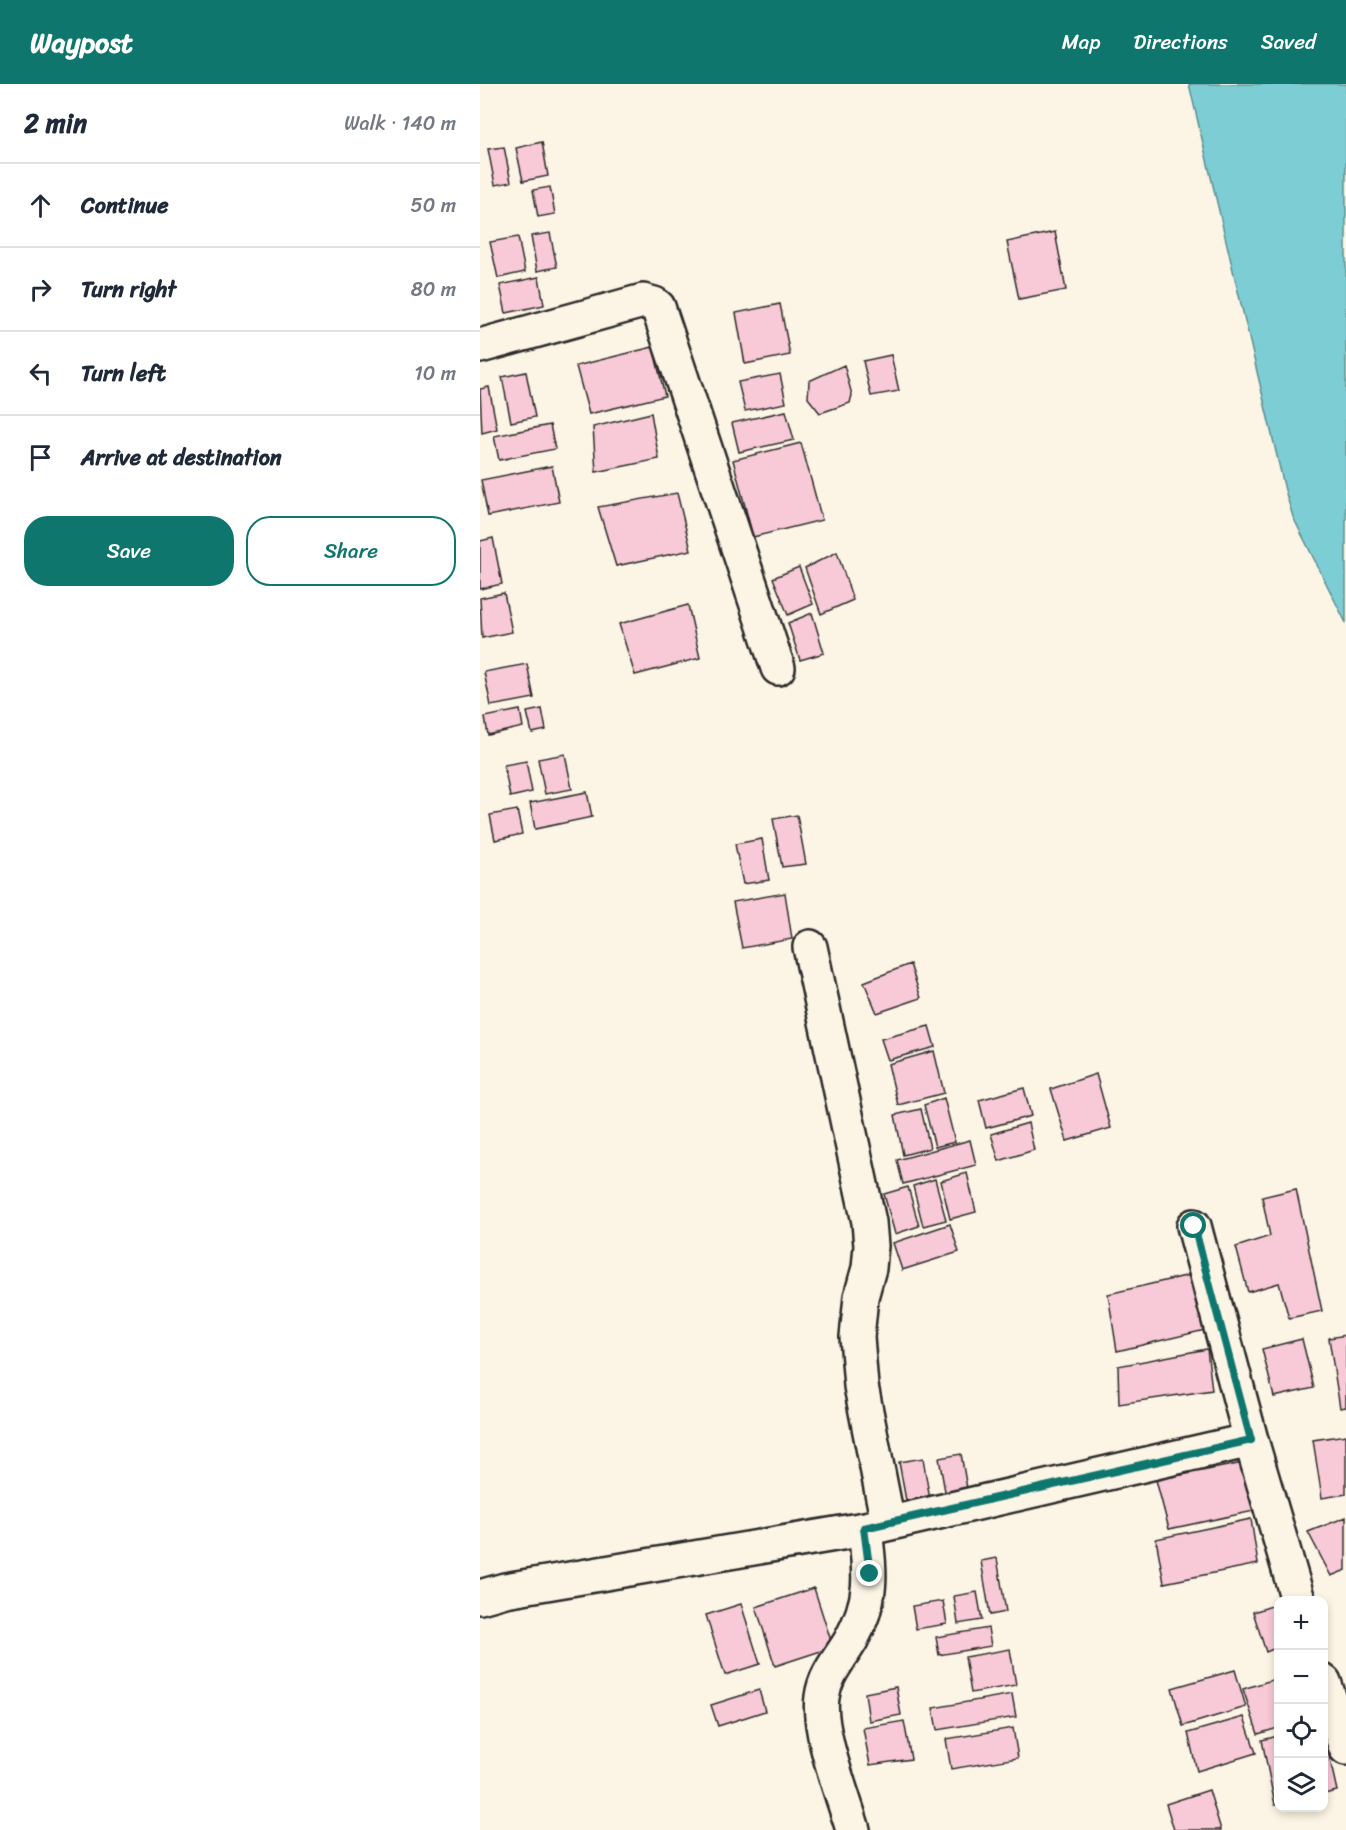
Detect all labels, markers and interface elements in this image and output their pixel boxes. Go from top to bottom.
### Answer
text: Waypost [30,18,133,67]
text: Map [1062,23,1100,61]
text: Directions [1133,23,1228,61]
text: Saved [1261,23,1316,61]
text: 2 min [24,100,87,146]
text: Walk · 140 m [344,106,456,141]
text: Continue [81,186,169,225]
text: 50 m [411,188,456,223]
icon: ahead [24,189,57,222]
text: Turn right [81,270,176,309]
text: 80 m [411,272,456,307]
icon: right [24,273,57,306]
text: Turn left [81,354,166,393]
text: 10 m [414,356,456,391]
icon: left [24,357,57,390]
text: Arrive at destination [81,438,282,477]
icon: arrive [24,441,57,474]
button: Save [24,516,234,586]
button: Share [246,516,456,586]
route start [1180,1212,1206,1238]
route end [856,1560,882,1586]
map controls [1274,1596,1328,1812]
button: + [1274,1596,1328,1650]
button: − [1274,1650,1328,1704]
button: locate [1274,1704,1328,1758]
button: layers [1274,1758,1328,1812]

